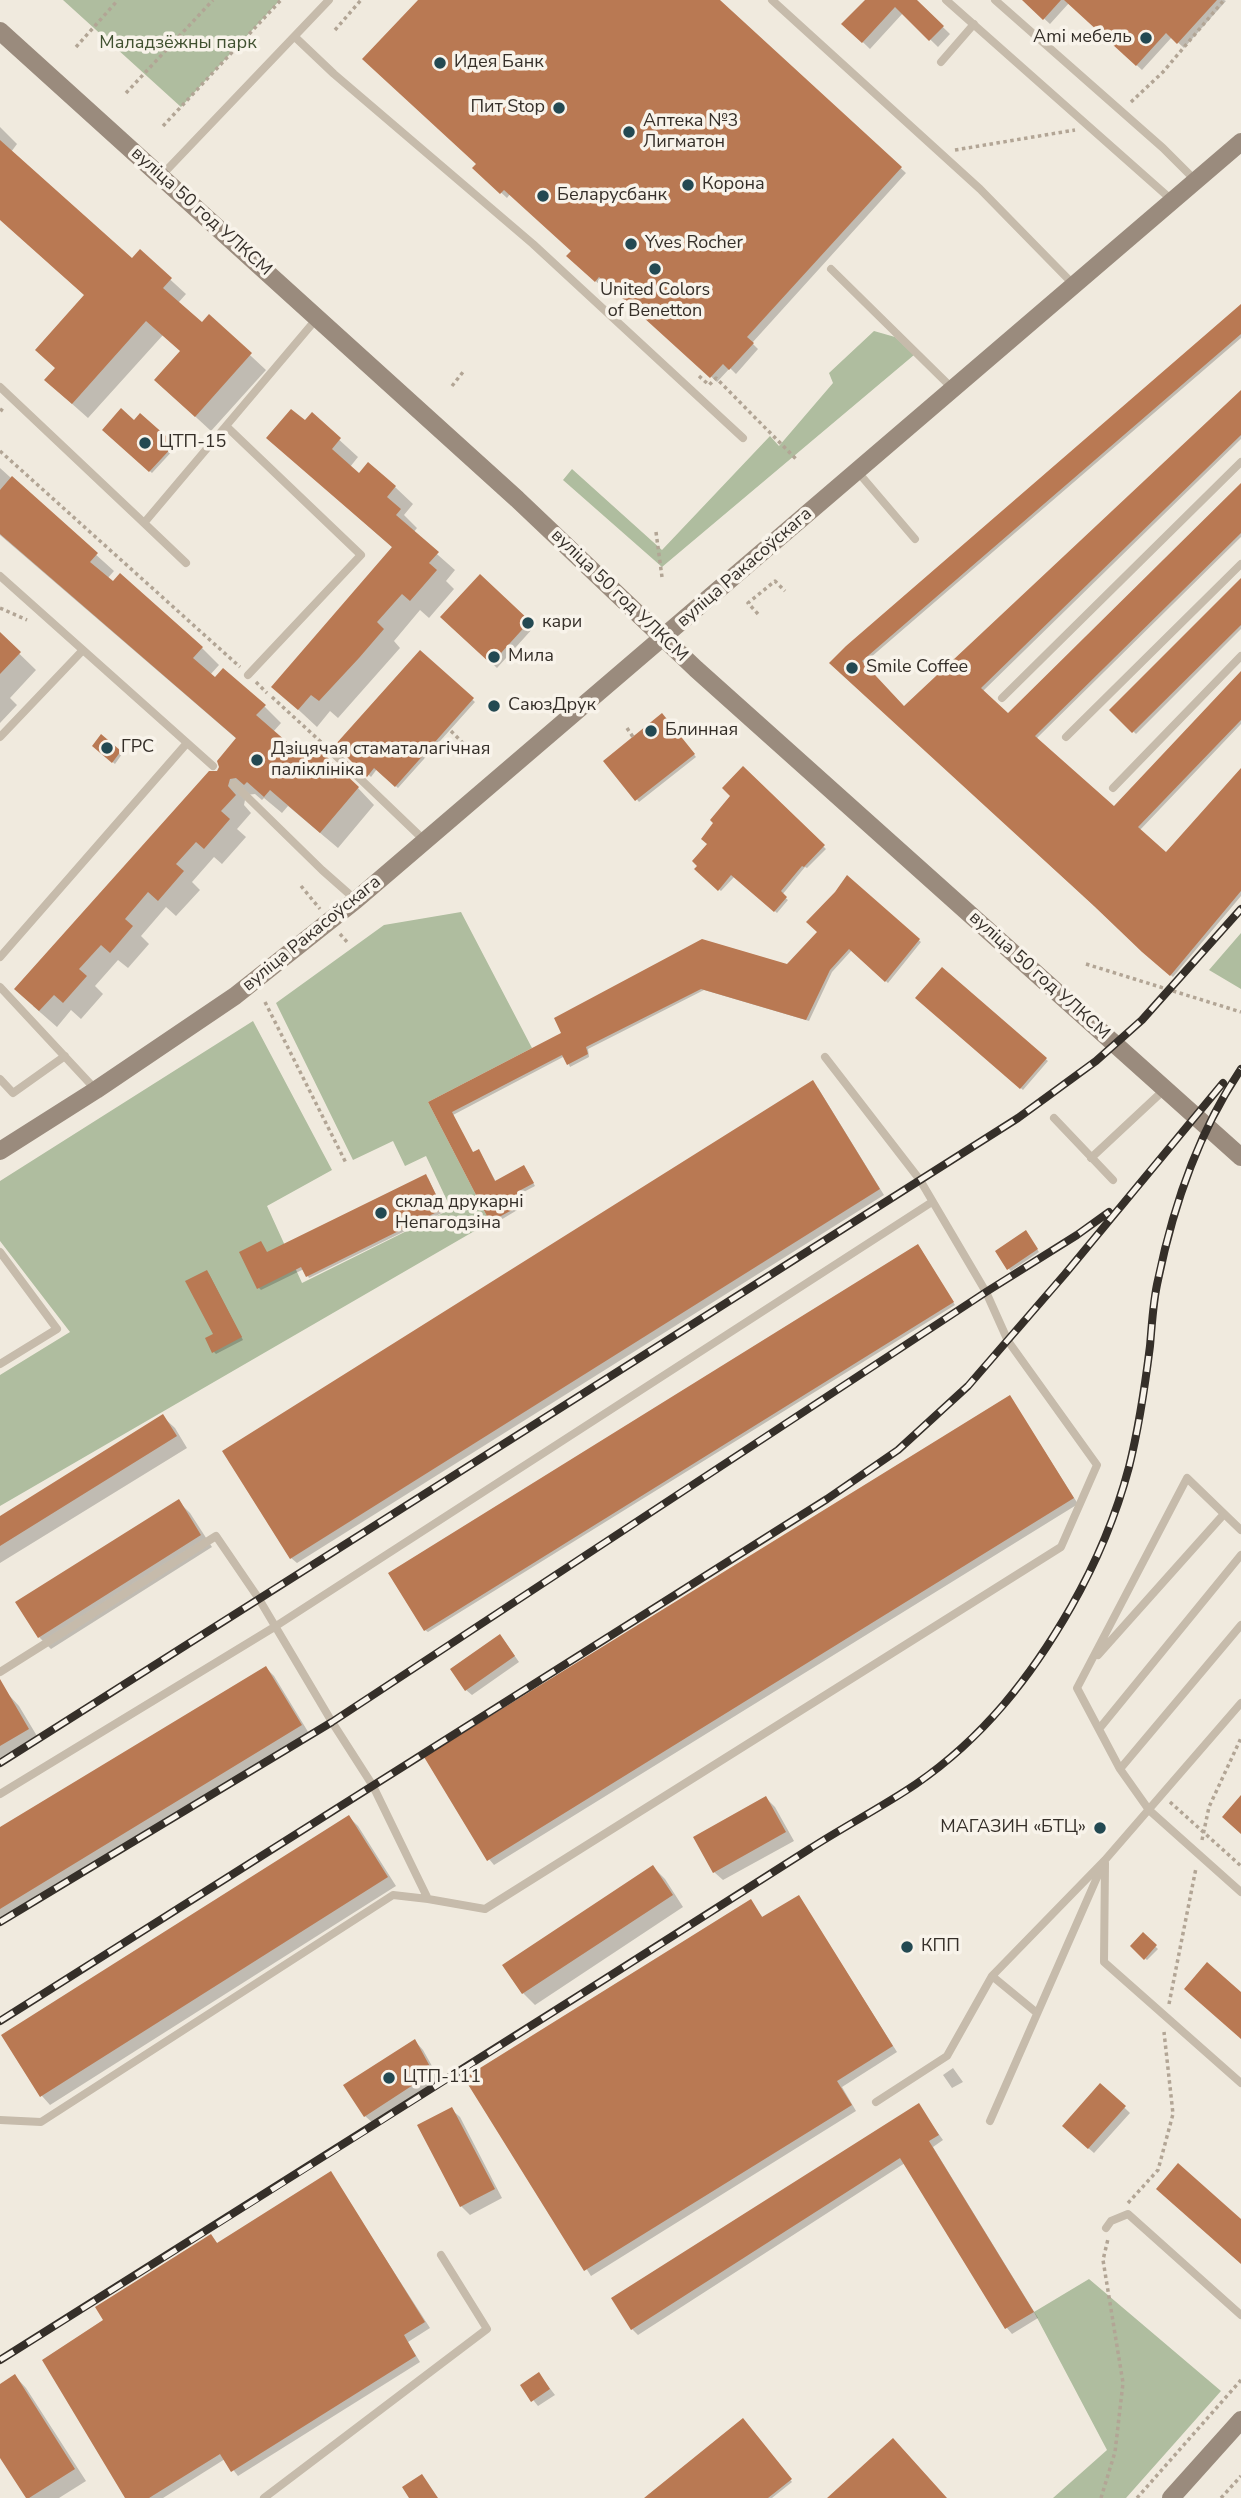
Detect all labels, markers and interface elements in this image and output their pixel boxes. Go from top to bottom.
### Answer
place label: Ami мебель [1033,27,1132,49]
marker: Ami мебель [1138,30,1154,46]
park label: Маладзёжны парк [99,33,257,55]
place label: Идея Банк [454,52,544,74]
marker: Идея Банк [432,55,448,71]
place label: Пит Stop [471,97,545,119]
marker: Пит Stop [551,100,567,116]
place label: Аптека №3 Лигматон [643,111,738,154]
marker: Аптека №3 Лигматон [621,124,637,140]
street label: вуліца 50 год УЛКСМ [126,143,276,281]
place label: Корона [702,174,765,196]
marker: Корона [680,177,696,193]
place label: Беларусбанк [557,185,667,207]
marker: Беларусбанк [535,188,551,204]
place label: Yves Rocher [645,233,743,255]
marker: Yves Rocher [623,236,639,252]
marker: United Colors of Benetton [647,261,663,277]
place label: United Colors of Benetton [600,280,710,322]
place label: ЦТП-15 [159,432,226,454]
marker: ЦТП-15 [137,435,153,451]
street label: вуліца Ракасоўскага [673,504,817,632]
street label: вуліца 50 год УЛКСМ [546,525,692,667]
place label: кари [542,612,582,634]
marker: кари [520,615,536,631]
place label: Мила [508,646,554,668]
marker: Мила [486,649,502,665]
place label: Smile Coffee [866,657,968,679]
marker: Smile Coffee [844,660,860,676]
place label: СаюзДрук [508,695,596,717]
marker: СаюзДрук [486,698,502,714]
place label: Блинная [665,720,738,742]
marker: Блинная [643,723,659,739]
place label: ГРС [121,737,154,759]
place label: Дзіцячая стаматалагічная паліклініка [271,739,490,782]
marker: ГРС [99,740,115,756]
marker: Дзіцячая стаматалагічная паліклініка [249,752,265,768]
street label: вуліца Ракасоўскага [238,872,386,996]
street label: вуліца 50 год УЛКСМ [964,907,1114,1045]
place label: склад друкарні Непагодзіна [395,1192,524,1234]
marker: склад друкарні Непагодзіна [373,1205,389,1221]
place label: МАГАЗИН «БТЦ» [940,1817,1086,1839]
marker: МАГАЗИН «БТЦ» [1092,1820,1108,1836]
place label: КПП [921,1936,960,1958]
marker: КПП [899,1939,915,1955]
place label: ЦТП-111 [403,2067,481,2089]
marker: ЦТП-111 [381,2070,397,2086]

